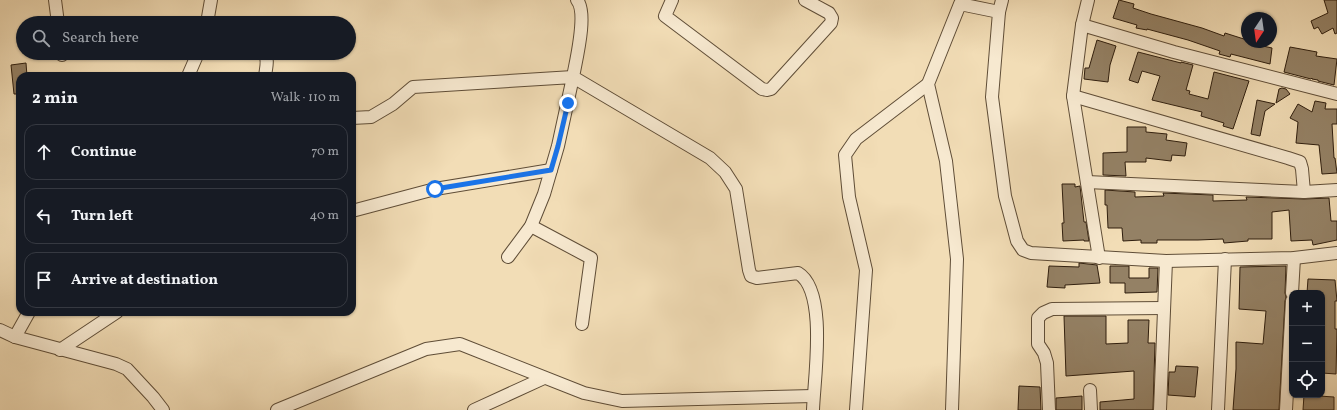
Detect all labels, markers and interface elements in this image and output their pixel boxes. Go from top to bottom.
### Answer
north arrow [1241,12,1277,48]
search box [16,16,356,60]
icon: search [30,27,52,49]
text: Search here [62,28,139,49]
text: 2 min [32,87,78,110]
text: Walk · 110 m [271,89,340,107]
route end [559,94,577,112]
icon: ahead [33,141,55,163]
text: Continue [71,142,136,163]
text: 70 m [311,143,339,161]
route start [426,180,444,198]
icon: left [33,205,55,227]
text: Turn left [71,206,133,227]
text: 40 m [310,207,339,225]
icon: arrive [33,269,55,291]
text: Arrive at destination [71,270,218,291]
map controls [1289,290,1325,398]
button: + [1289,290,1325,326]
button: − [1289,326,1325,362]
button: locate [1289,362,1325,398]

